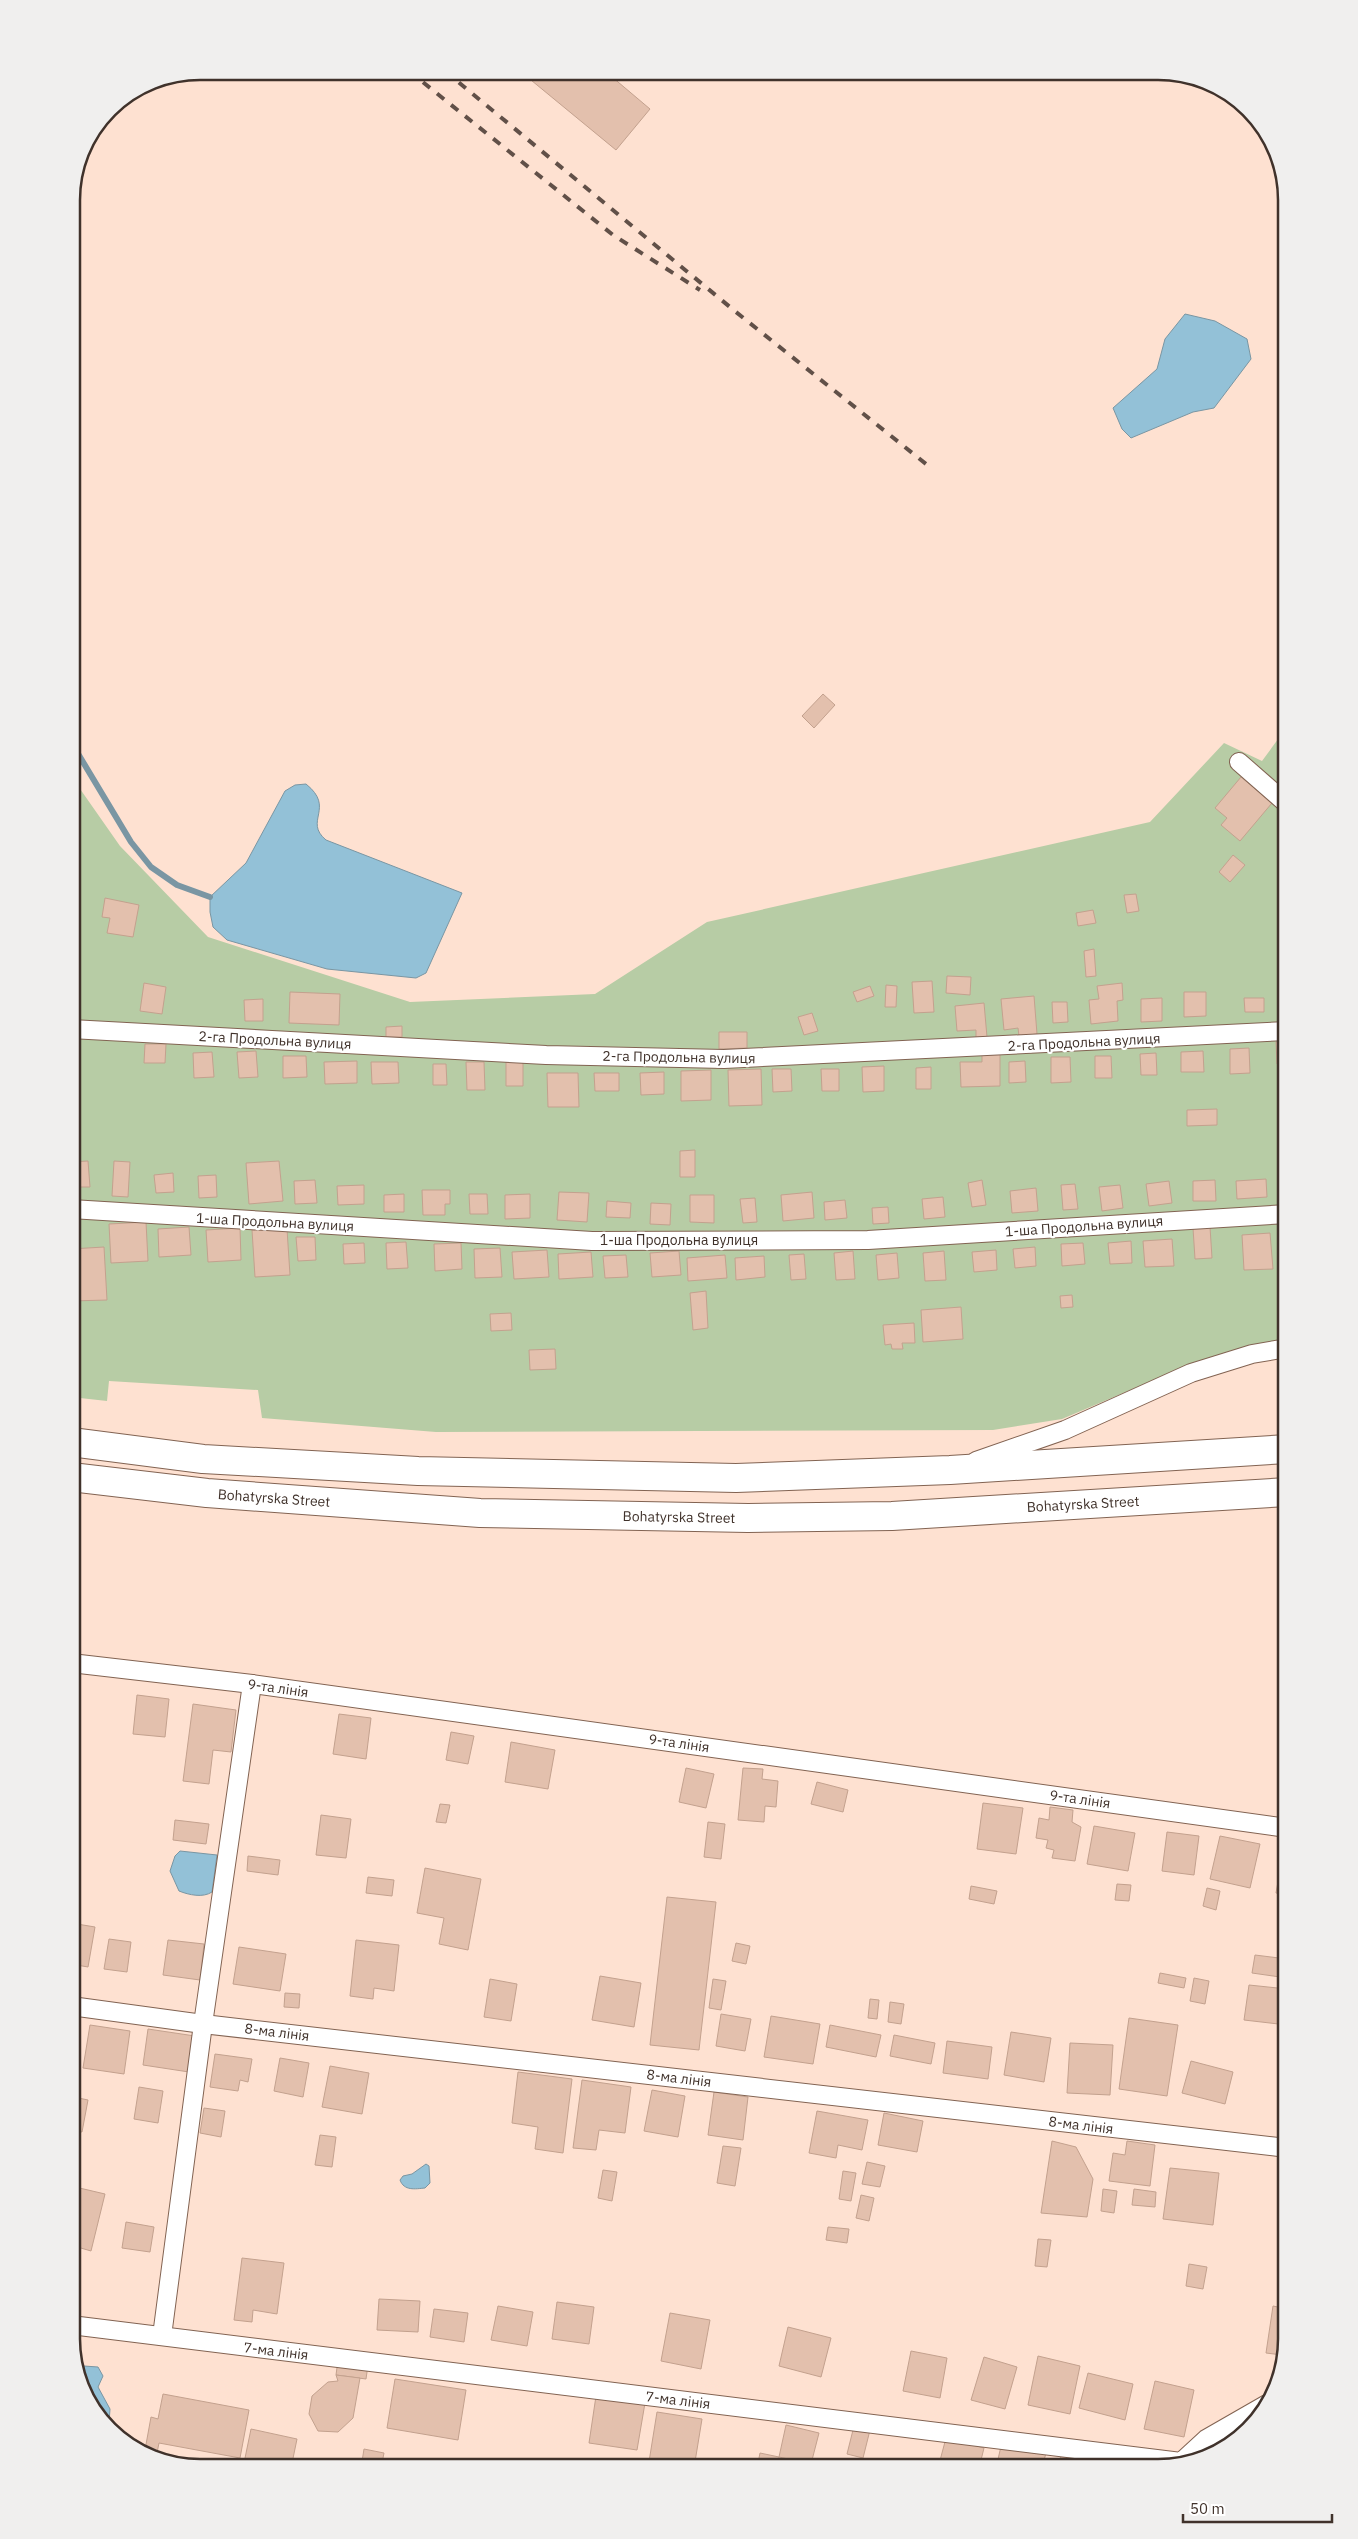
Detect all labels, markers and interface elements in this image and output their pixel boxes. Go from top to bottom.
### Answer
street label: 2-га Продольна вулиця [198,1027,352,1053]
street label: 2-га Продольна вулиця [1007,1029,1161,1055]
street label: 2-га Продольна вулиця [602,1047,756,1067]
street label: 1-ша Продольна вулиця [195,1209,355,1235]
street label: 1-ша Продольна вулиця [1004,1211,1164,1241]
street label: 1-ша Продольна вулиця [600,1231,758,1249]
street label: Bohatyrska Street [217,1485,331,1511]
street label: Bohatyrska Street [1026,1492,1140,1516]
street label: Bohatyrska Street [622,1507,736,1527]
street label: 9-та лінія [246,1675,310,1701]
street label: 9-та лінія [647,1730,711,1756]
street label: 9-та лінія [1048,1786,1112,1812]
street label: 8-ма лінія [244,2019,310,2045]
street label: 8-ма лінія [646,2065,712,2091]
street label: 8-ма лінія [1048,2112,1114,2138]
street label: 7-ма лінія [243,2338,309,2364]
street label: 7-ма лінія [645,2387,711,2413]
scale bar [1183,2492,1332,2524]
text: 50 m [1190,2499,1225,2518]

